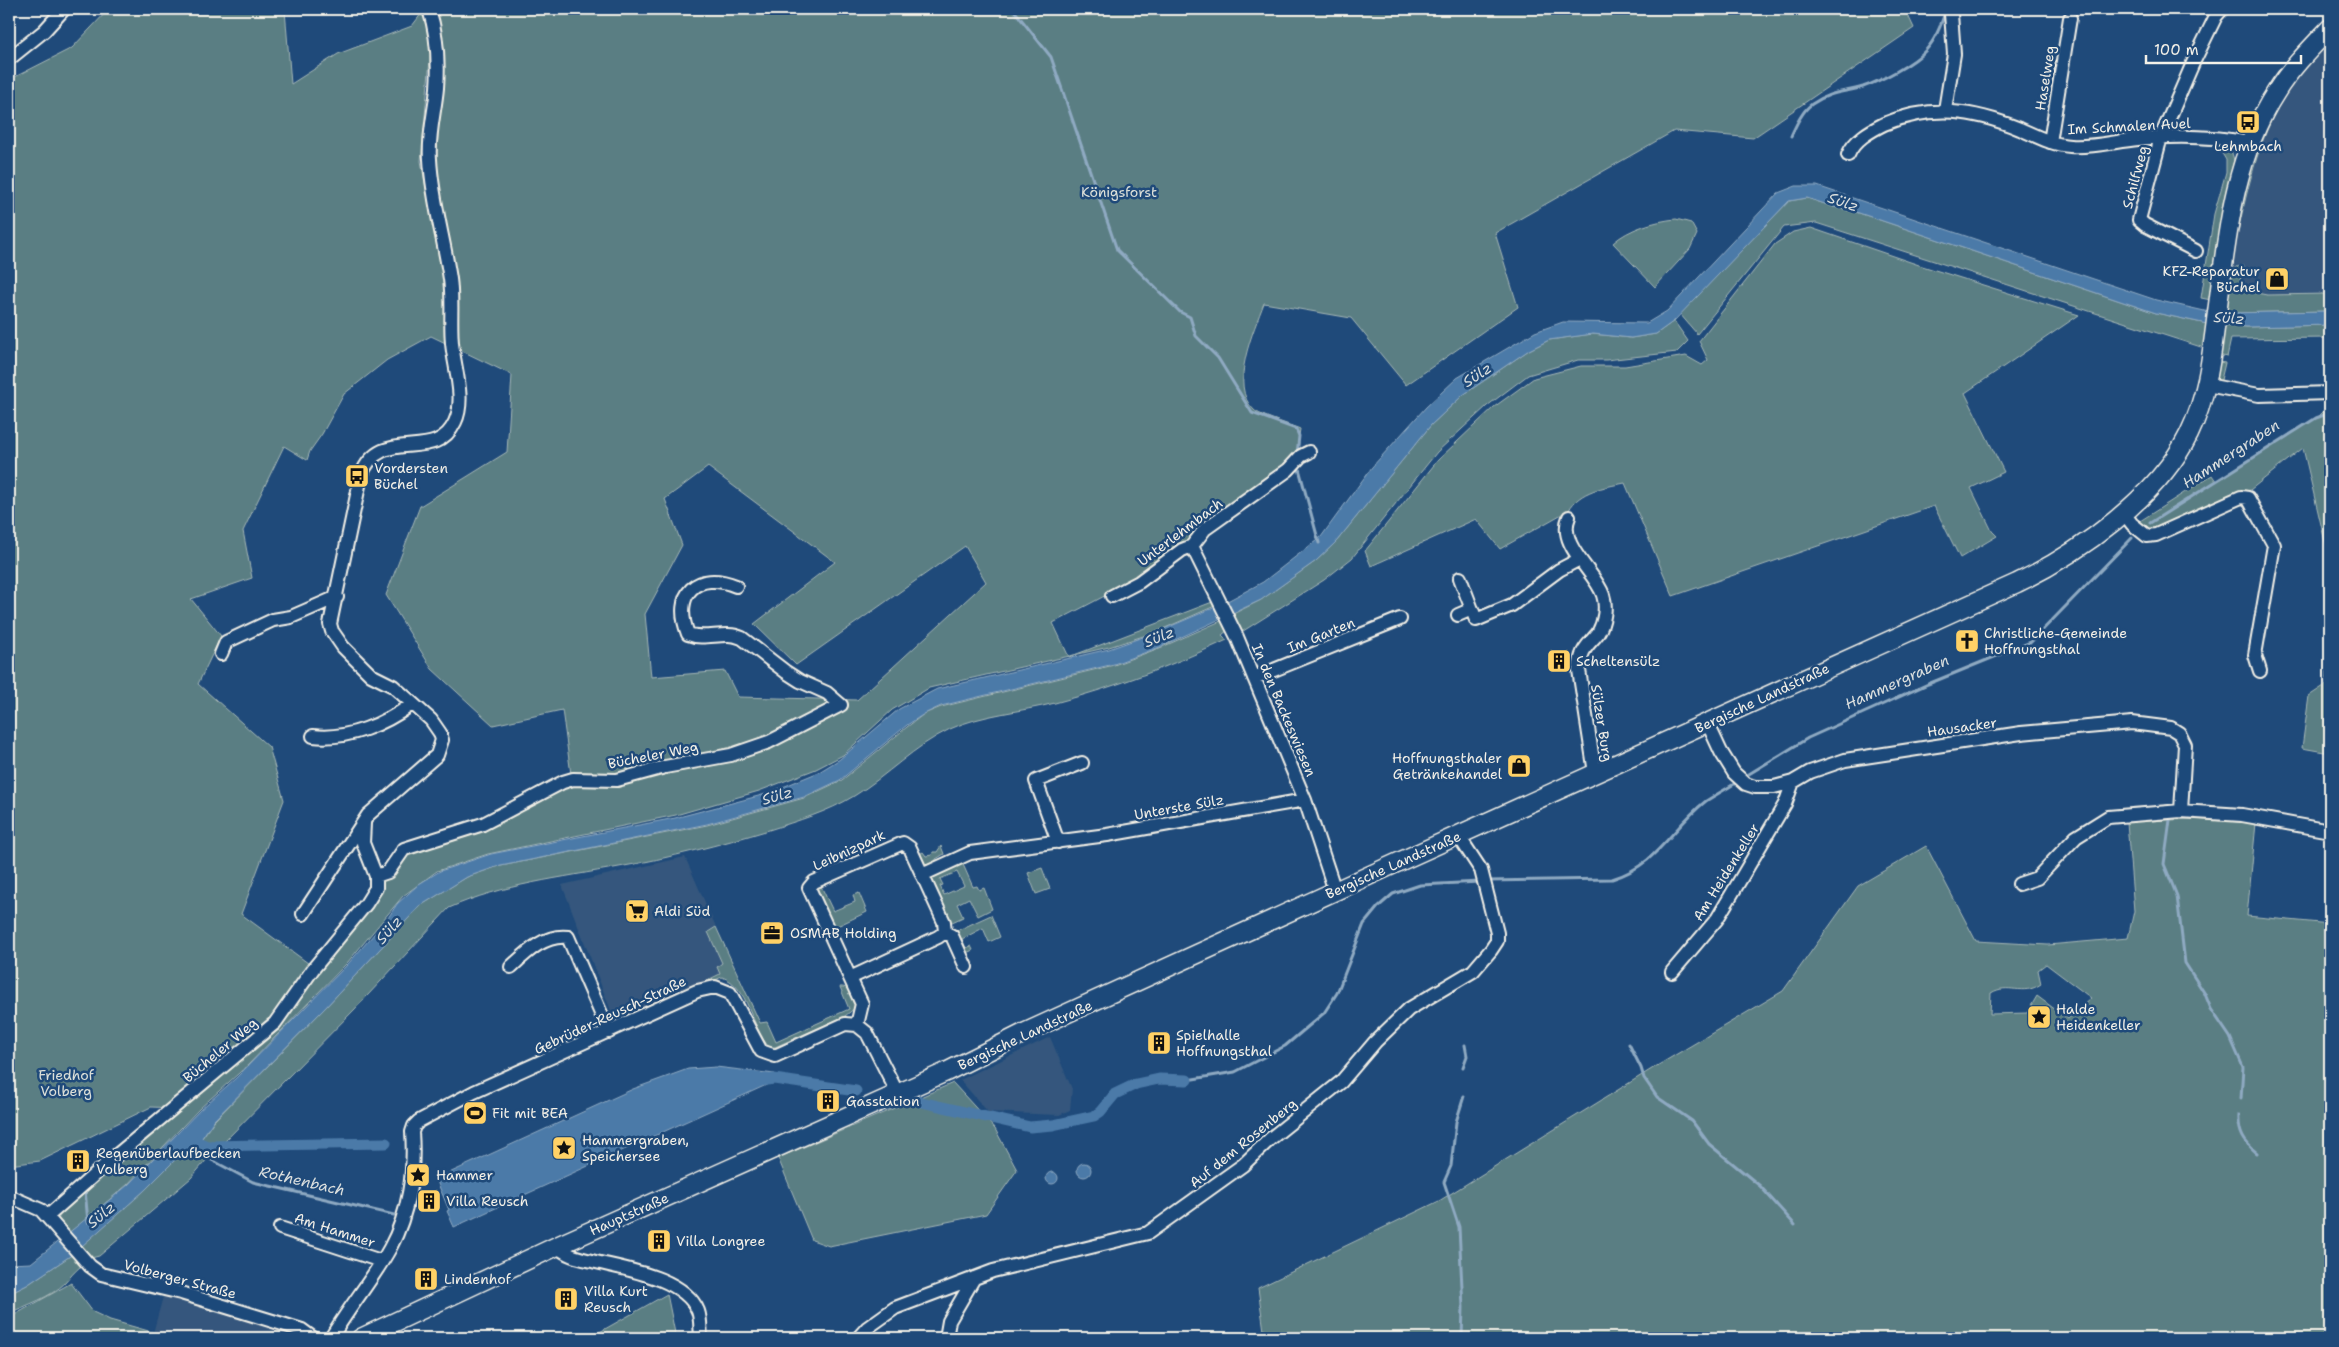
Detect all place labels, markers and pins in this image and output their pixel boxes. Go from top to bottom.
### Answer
bus stop icon: Lehmbach [2235,109,2261,135]
place label: Lehmbach [2214,137,2282,155]
place label: KFZ-Reparatur Büchel [2163,262,2261,296]
shop icon: KFZ-Reparatur Büchel [2264,266,2290,292]
place label: Vordersten Büchel [374,459,448,493]
bus stop icon: Vordersten Büchel [344,463,370,489]
place label: Christliche-Gemeinde Hoffnungsthal [1984,624,2127,658]
church icon: Christliche-Gemeinde Hoffnungsthal [1954,628,1980,654]
building icon: Scheltensülz [1546,648,1572,674]
place label: Scheltensülz [1576,652,1660,670]
place label: Hoffnungsthaler Getränkehandel [1392,749,1503,783]
shop icon: Hoffnungsthaler Getränkehandel [1506,753,1532,779]
supermarket icon: Aldi Süd [624,898,650,924]
place label: Aldi Süd [654,902,710,920]
office icon: OSMAB Holding [759,920,785,946]
place label: OSMAB Holding [790,924,897,942]
place label: Halde Heidenkeller [2056,1000,2141,1034]
place icon: Halde Heidenkeller [2026,1004,2052,1030]
place label: Spielhalle Hoffnungsthal [1176,1026,1273,1060]
building icon: Spielhalle Hoffnungsthal [1146,1030,1172,1056]
building icon: Gasstation [815,1088,841,1114]
place label: Gasstation [846,1092,920,1110]
sports icon: Fit mit BEA [462,1100,488,1126]
place label: Fit mit BEA [492,1104,568,1122]
place label: Hammergraben, Speichersee [582,1131,689,1165]
place icon: Hammergraben, Speichersee [551,1135,577,1161]
place label: Regenüberlaufbecken Volberg [96,1144,241,1178]
building icon: Regenüberlaufbecken Volberg [65,1148,91,1174]
place icon: Hammer [405,1162,431,1188]
place label: Hammer [436,1166,493,1184]
building icon: Villa Reusch [416,1188,442,1214]
place label: Villa Reusch [446,1192,528,1210]
building icon: Villa Longree [646,1228,672,1254]
place label: Villa Longree [676,1232,765,1250]
building icon: Lindenhof [413,1266,439,1292]
place label: Lindenhof [444,1270,512,1288]
place label: Villa Kurt Reusch [584,1282,648,1316]
building icon: Villa Kurt Reusch [553,1286,579,1312]

